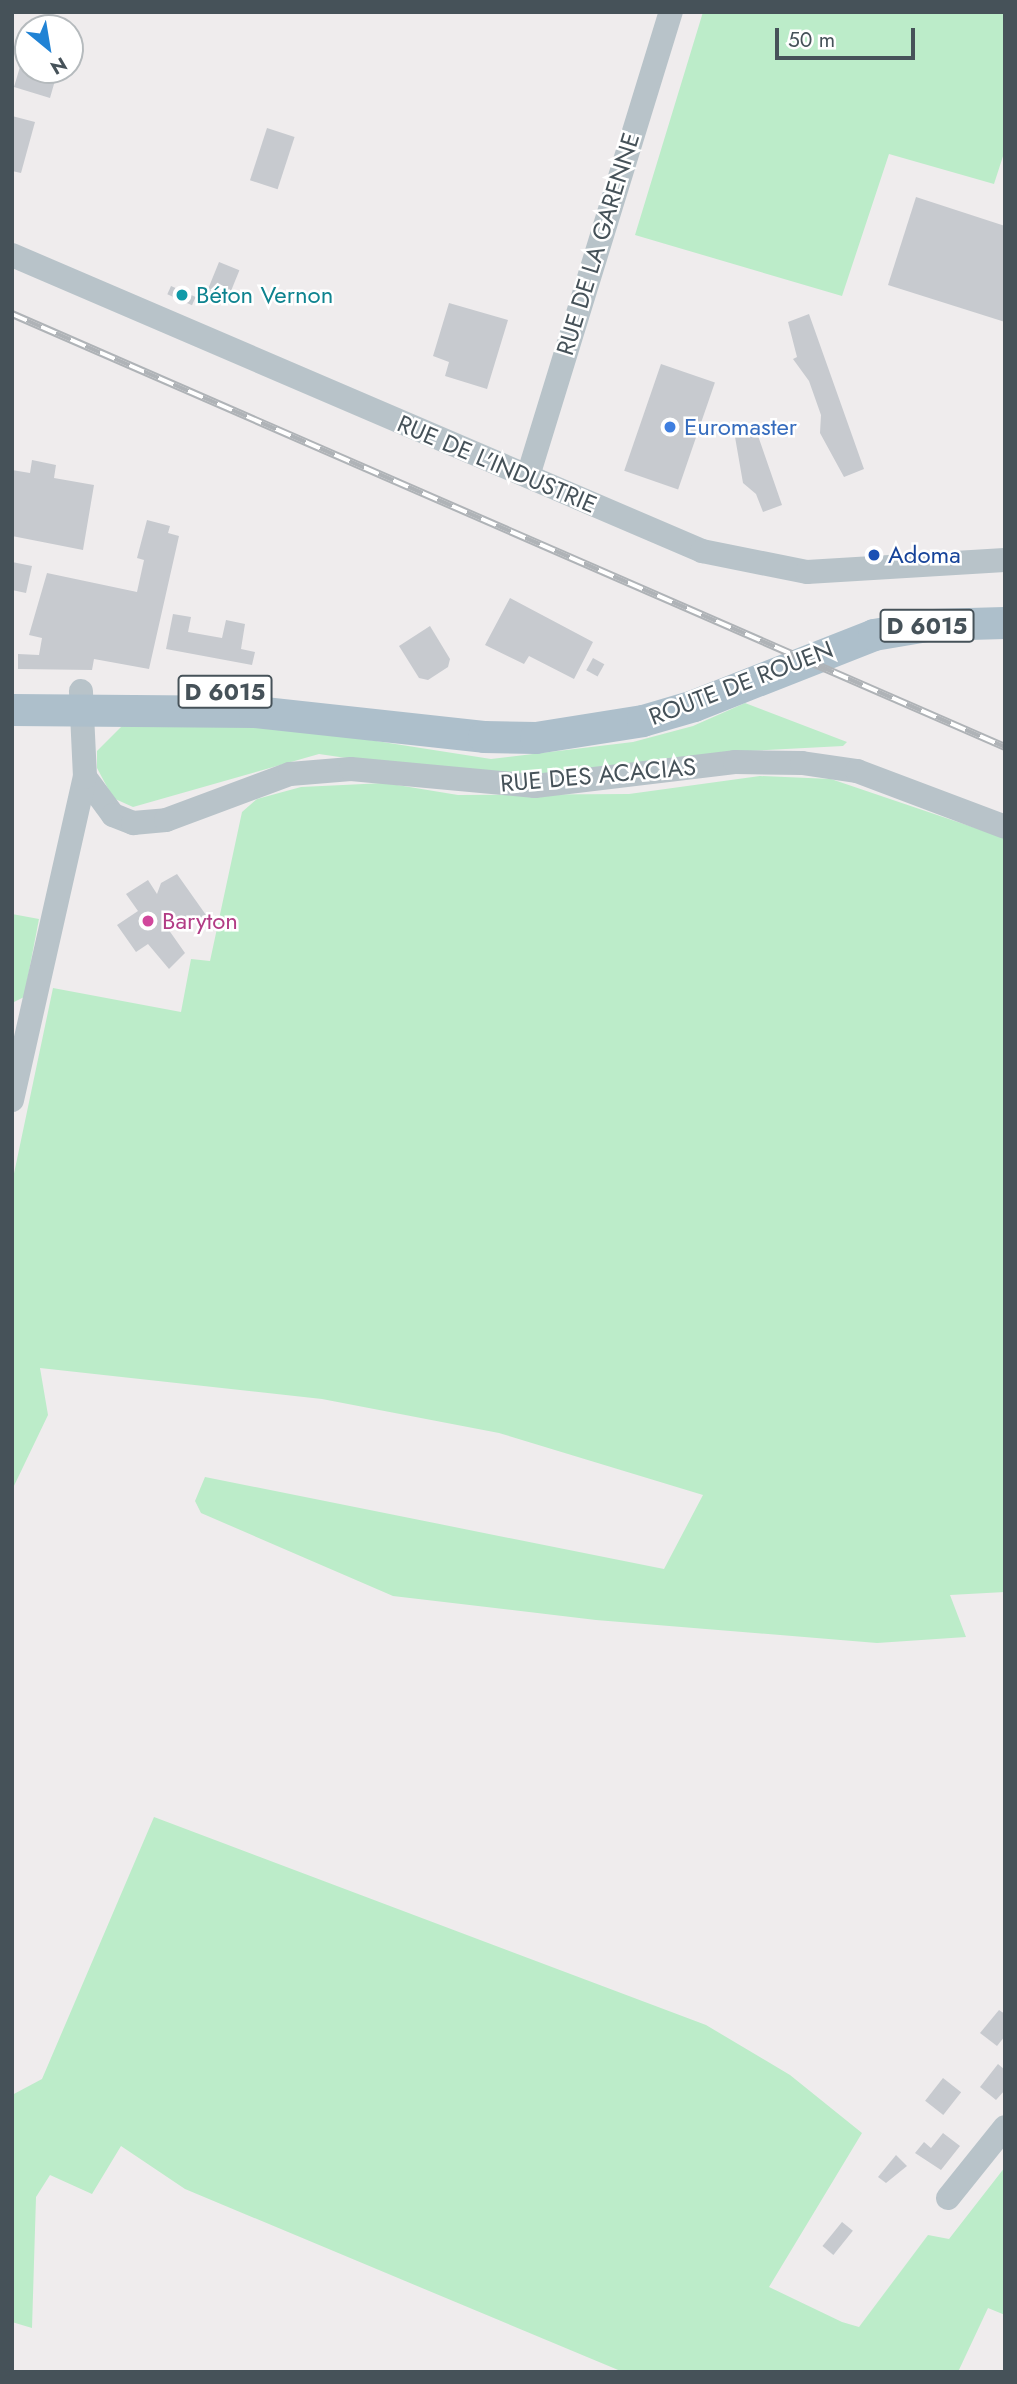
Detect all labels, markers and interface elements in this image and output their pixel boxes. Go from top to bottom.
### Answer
north arrow [14,14,84,84]
scale bar [779,14,919,58]
text: 50 m [788,25,835,55]
text: N [45,50,72,81]
street label: RUE DE LA GARENNE [550,129,646,359]
place label: Béton Vernon [196,281,333,309]
marker: Béton Vernon [174,287,190,303]
street label: RUE DE L'INDUSTRIE [393,409,601,519]
place label: Euromaster [684,413,797,441]
marker: Euromaster [662,419,678,435]
place label: Adoma [888,541,961,569]
marker: Adoma [866,547,882,563]
road number: D 6015 [878,606,976,646]
street label: ROUTE DE ROUEN [645,635,837,731]
road number: D 6015 [176,672,274,712]
street label: RUE DES ACACIAS [499,752,697,798]
place label: Baryton [162,907,238,935]
marker: Baryton [140,913,156,929]

